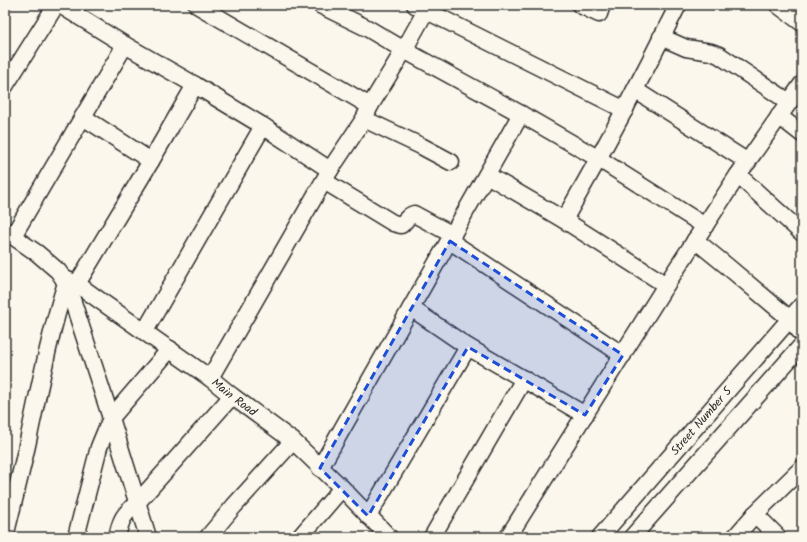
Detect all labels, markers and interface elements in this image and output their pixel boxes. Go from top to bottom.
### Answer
street label: Main Road [207,374,262,422]
street label: Street Number 5 [666,381,738,460]

